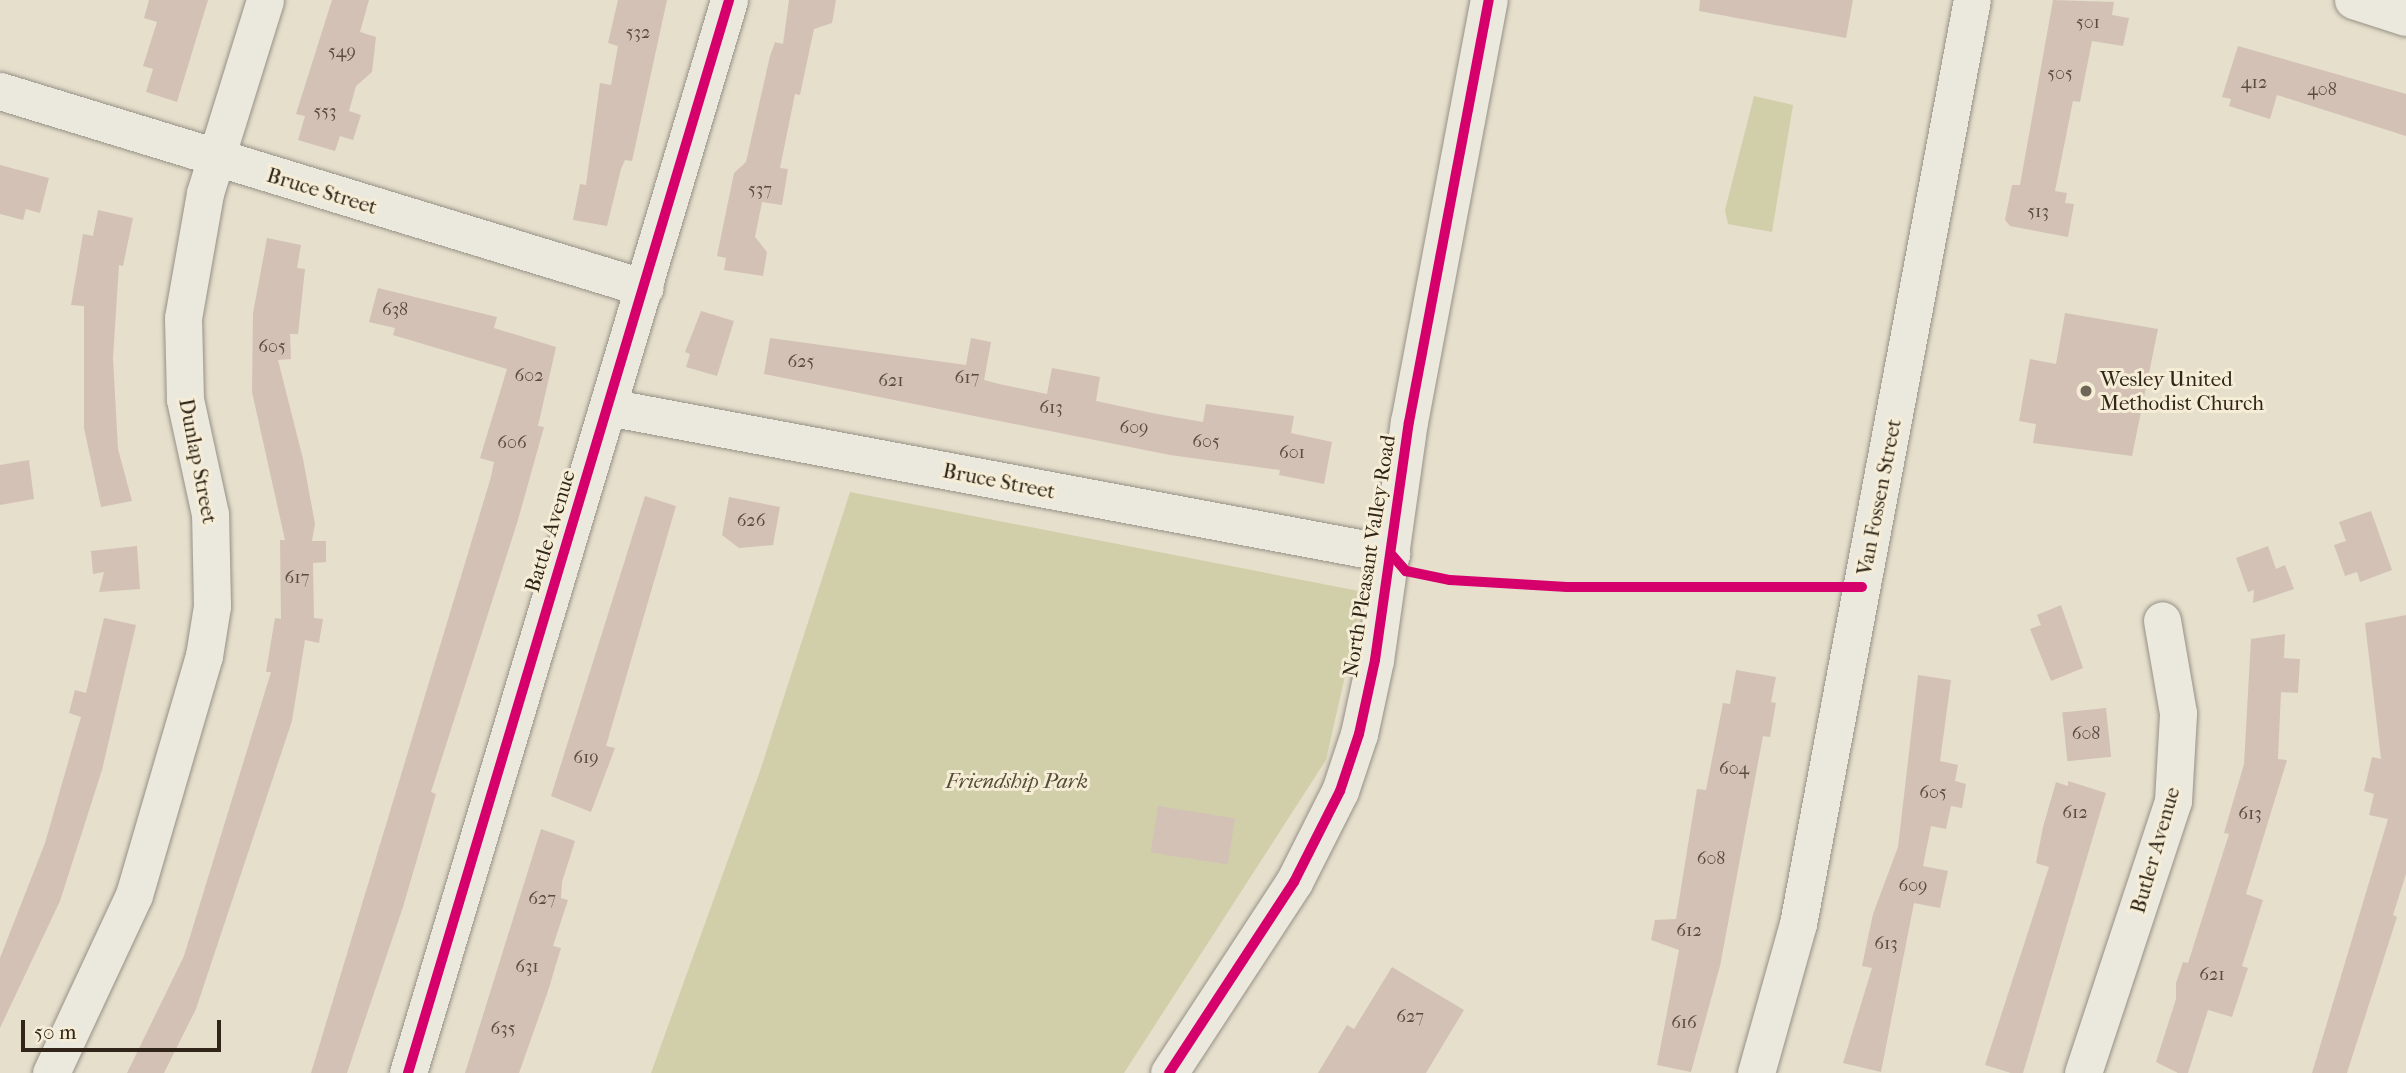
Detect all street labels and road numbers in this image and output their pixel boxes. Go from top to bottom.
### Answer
street label: Bruce Street [264,162,380,220]
street label: Dunlap Street [174,396,222,526]
street label: Van Fossen Street [1852,417,1906,577]
street label: North Pleasant Valley Road [1337,433,1401,679]
street label: Bruce Street [941,458,1057,504]
street label: Battle Avenue [519,467,581,595]
street label: Butler Avenue [2125,784,2185,916]

